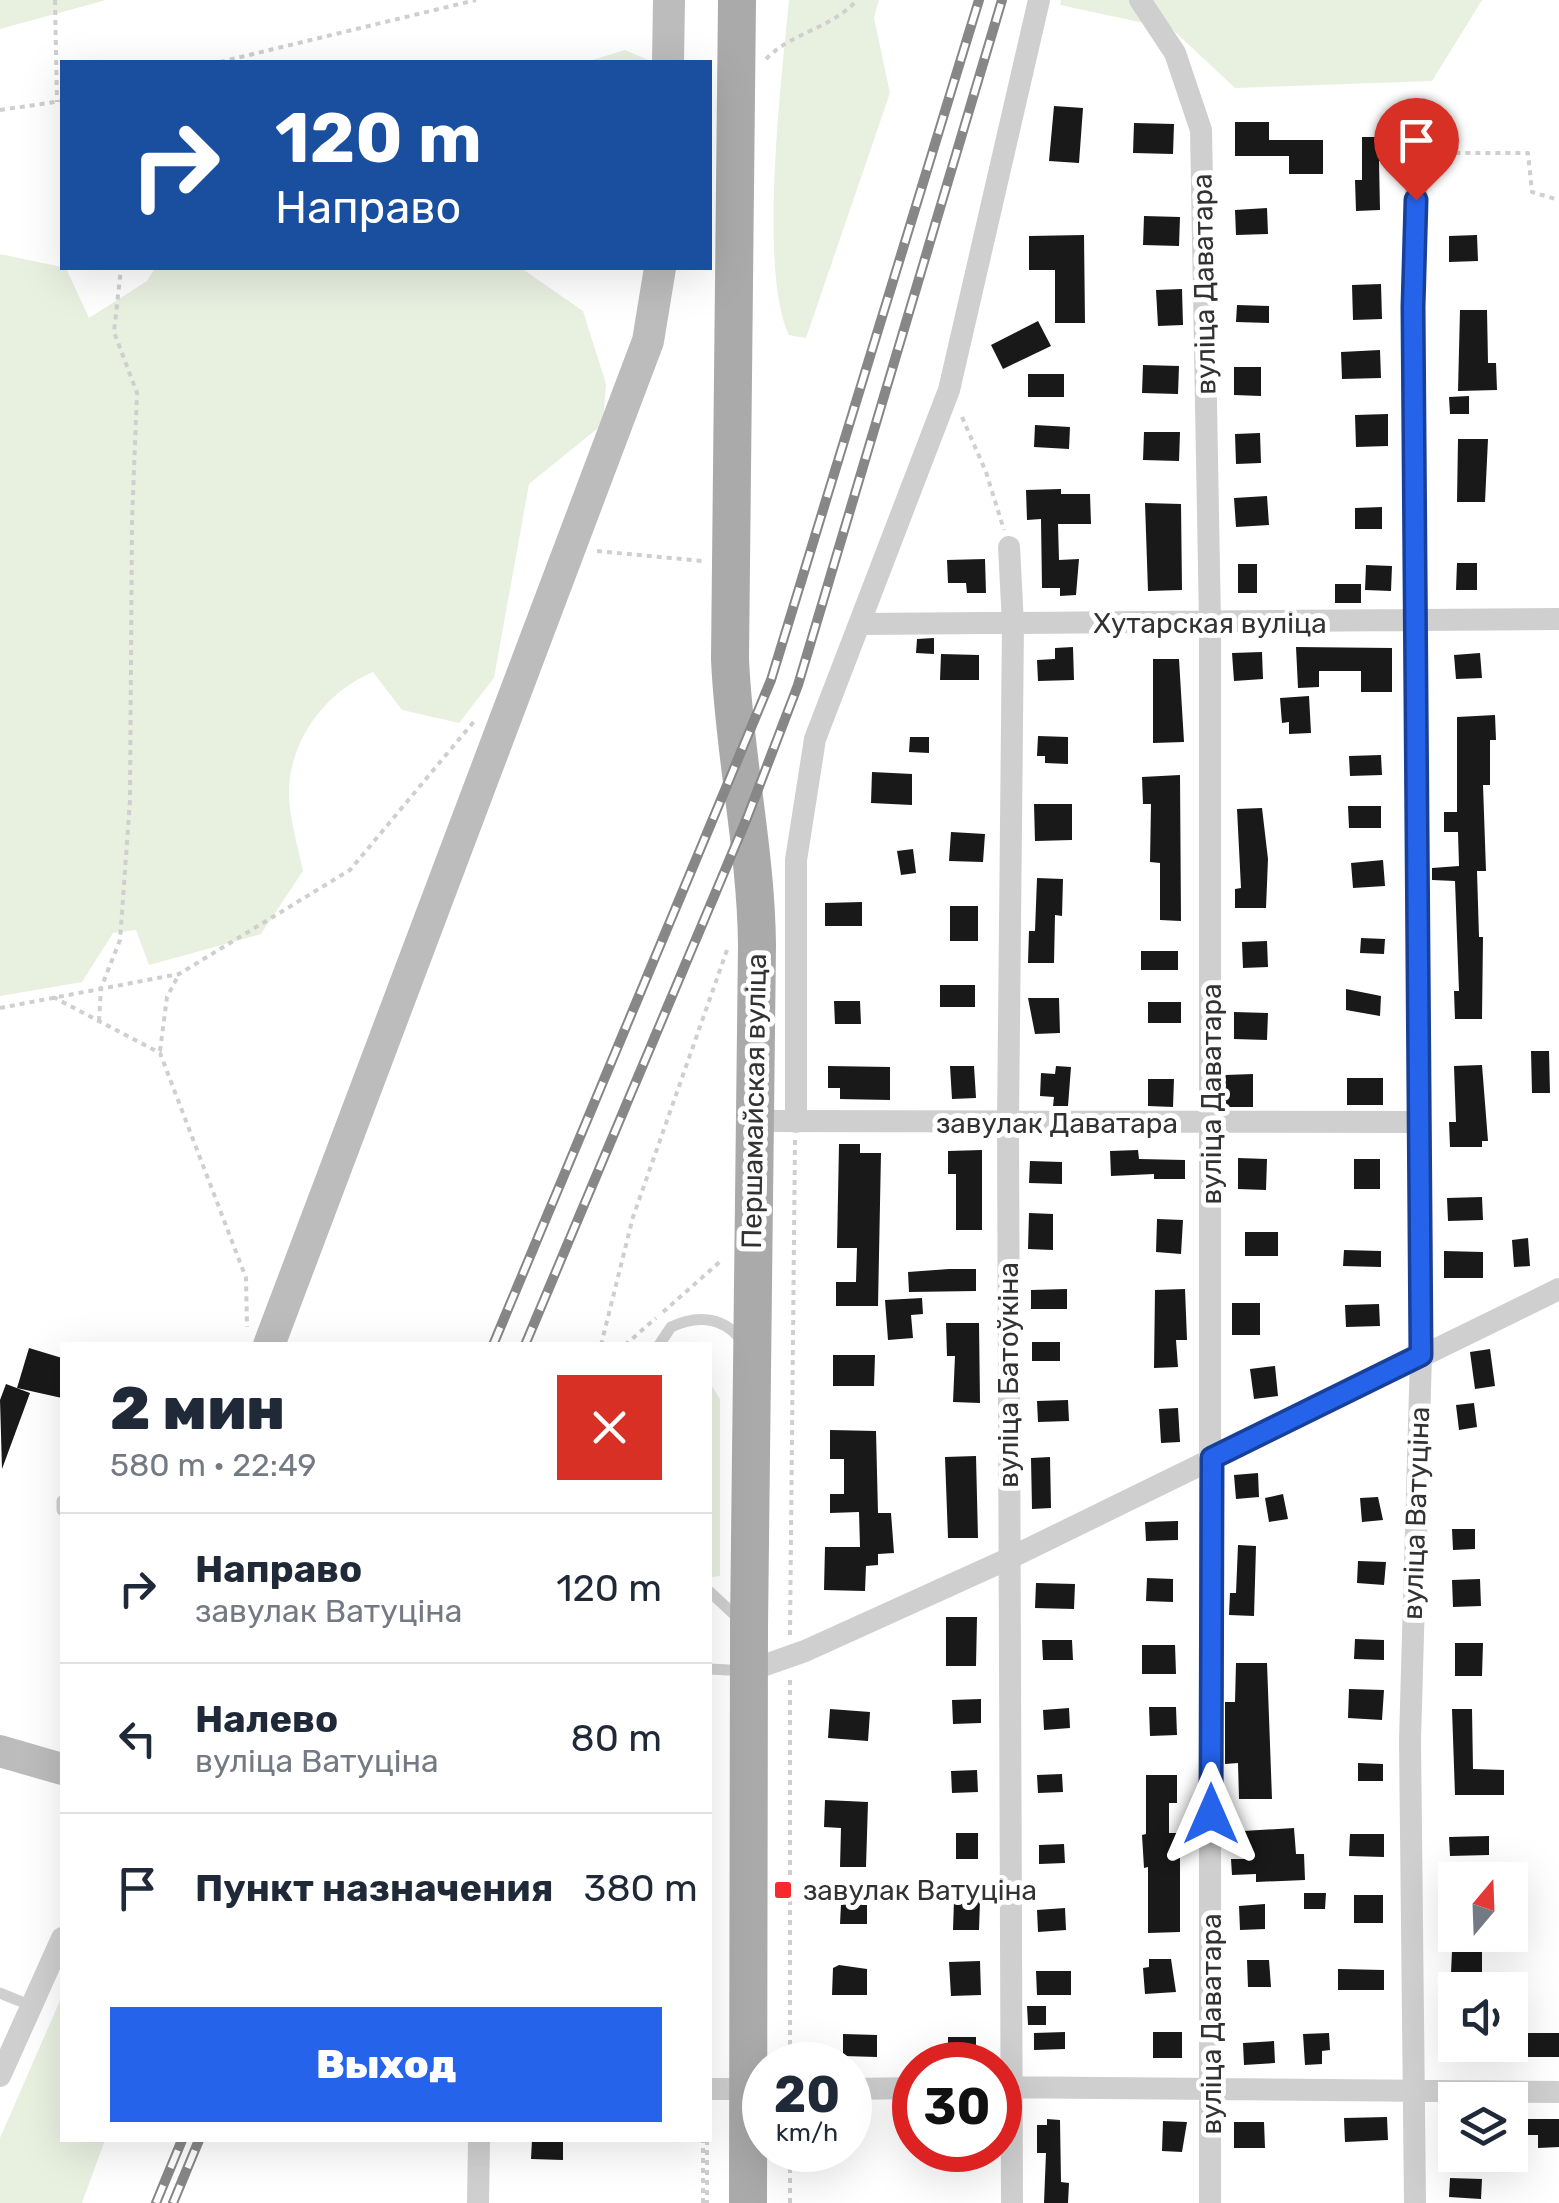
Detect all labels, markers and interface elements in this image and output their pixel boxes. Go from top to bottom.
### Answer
text: 120 m [275,97,482,180]
pin [1374,98,1459,201]
icon: right [110,100,240,230]
icon: arrive [1389,113,1444,168]
street label: вуліца Даватара [1186,173,1222,395]
text: Направо [275,181,461,234]
street label: Хутарская вуліца [1093,607,1327,640]
street label: Першамайская вуліца [735,953,773,1249]
street label: вуліца Даватара [1195,983,1228,1205]
street label: завулак Даватара [936,1107,1178,1140]
street label: вуліца Батоўкіна [992,1262,1025,1488]
text: 2 мин [110,1373,285,1444]
button: close [557,1375,662,1480]
street label: вуліца Ватуціна [1396,1406,1436,1620]
text: 580 m · 22:49 [110,1446,317,1484]
text: Направо [195,1546,362,1592]
icon: right [110,1561,165,1616]
text: 120 m [556,1565,662,1611]
text: завулак Ватуціна [195,1592,462,1630]
text: Налево [195,1696,338,1742]
icon: left [110,1711,165,1766]
text: 80 m [571,1715,662,1761]
text: вуліца Ватуціна [195,1742,439,1780]
position arrow [1159,1762,1263,1866]
icon: arrive [110,1861,165,1916]
north arrow [1438,1862,1528,1952]
map controls [1438,1862,1528,2172]
text: Пункт назначения [195,1865,554,1911]
text: 380 m [584,1865,698,1911]
place label: завулак Ватуціна [803,1874,1037,1907]
marker: завулак Ватуціна [772,1879,794,1901]
street label: вуліца Даватара [1195,1913,1228,2135]
button: sound [1438,1972,1528,2062]
button: Выход [110,2007,662,2122]
speed limit sign: 30 [892,2042,1022,2172]
text: 20 [774,2065,840,2125]
button: layers [1438,2082,1528,2172]
text: km/h [776,2118,838,2147]

